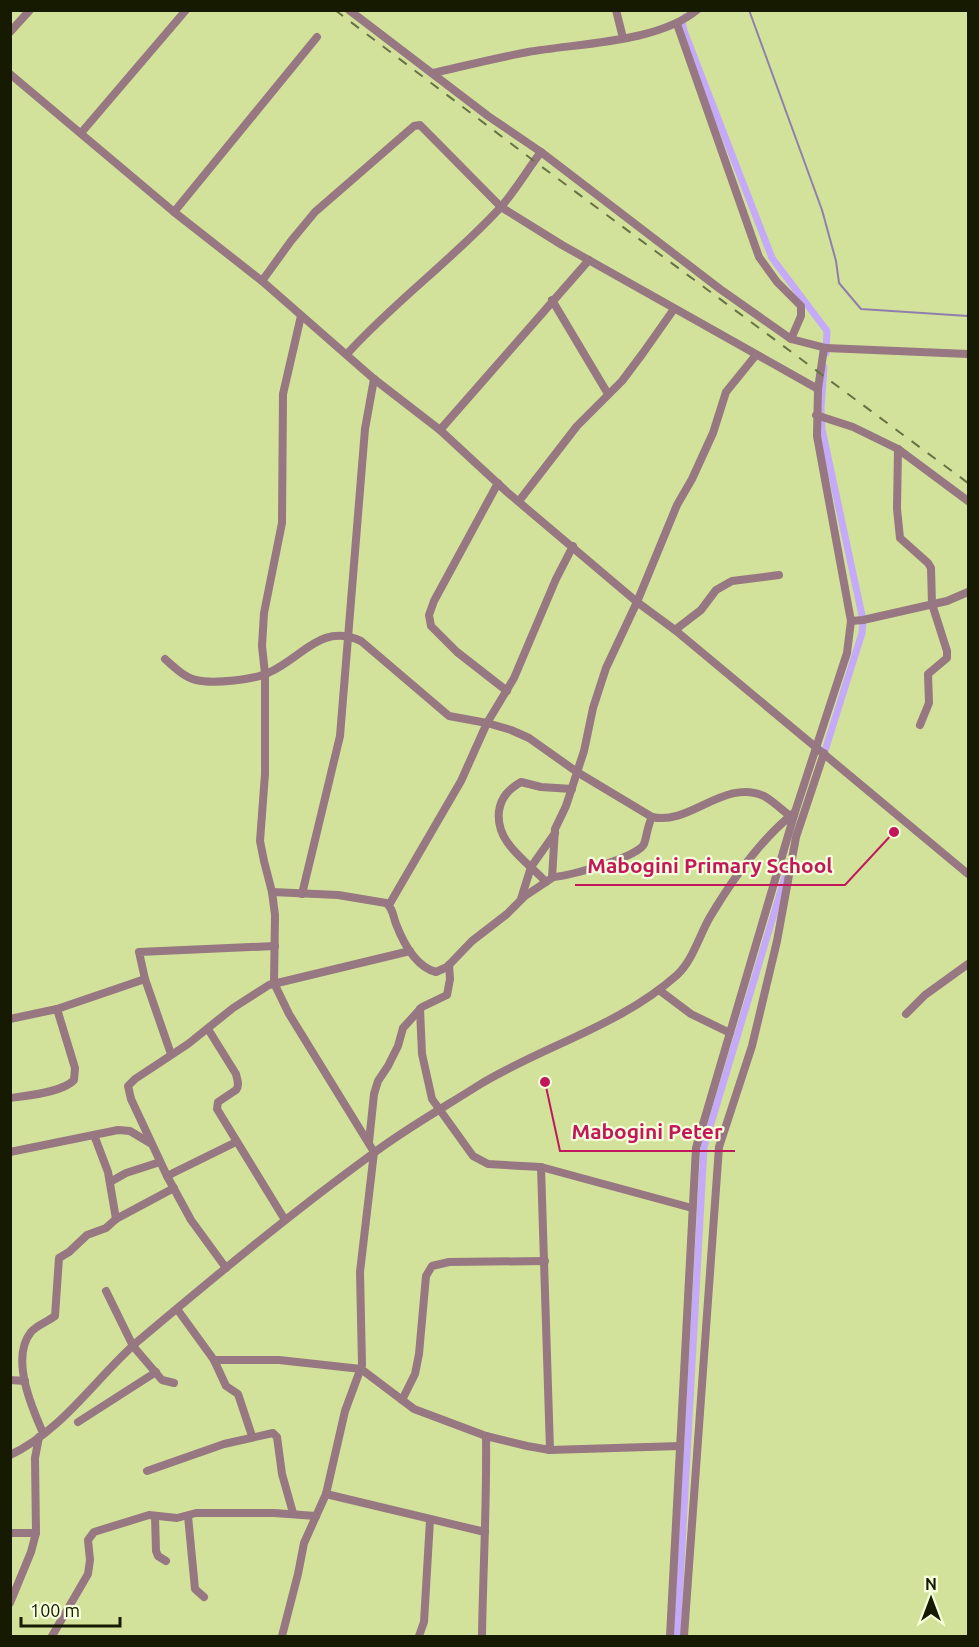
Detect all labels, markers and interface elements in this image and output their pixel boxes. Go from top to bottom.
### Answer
callout: Mabogini Primary School [575,846,845,885]
text: Mabogini Primary School [587,853,833,877]
callout: Mabogini Peter [560,1112,735,1151]
text: Mabogini Peter [571,1119,723,1143]
north arrow [901,1569,961,1629]
text: N [925,1575,937,1593]
scale bar [21,1590,120,1628]
text: 100 m [30,1600,80,1620]

